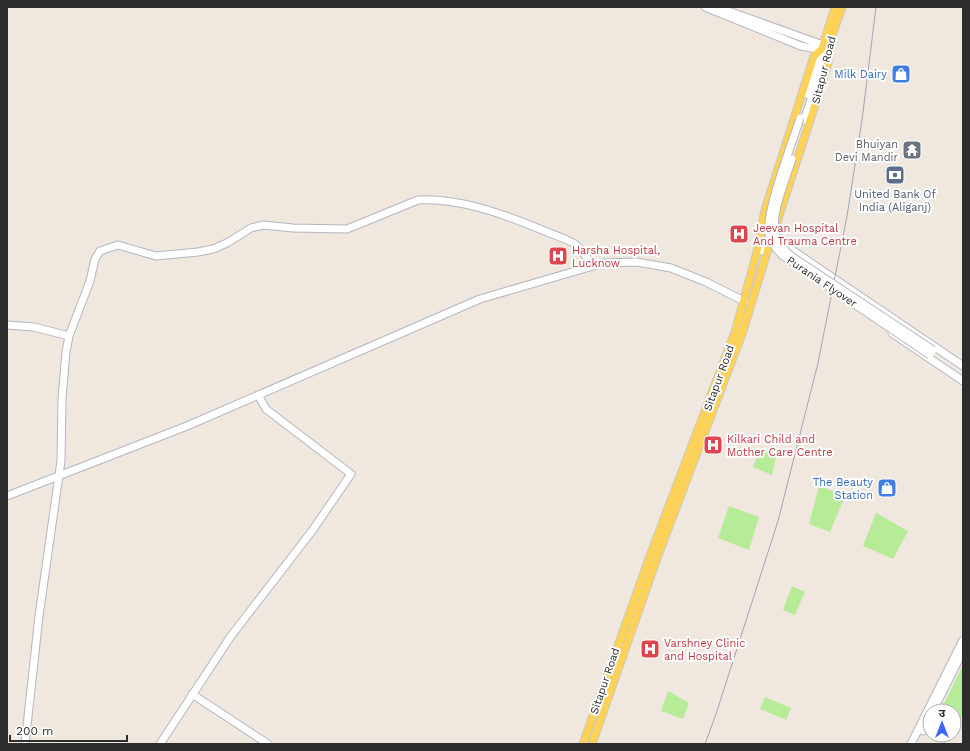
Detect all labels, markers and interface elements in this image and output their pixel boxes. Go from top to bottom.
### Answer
street label: Sitapur Road [809,35,839,105]
shop icon: Milk Dairy [890,63,912,85]
place label: Milk Dairy [834,68,887,81]
place label: Bhuiyan Devi Mandir [835,138,899,164]
temple icon: Bhuiyan Devi Mandir [901,139,923,161]
bank icon: United Bank Of India (Aliganj) [884,164,906,186]
place label: United Bank Of India (Aliganj) [854,188,936,214]
place label: Jeevan Hospital And Trauma Centre [753,222,857,248]
hospital icon: Jeevan Hospital And Trauma Centre [728,223,750,245]
place label: Harsha Hospital, Lucknow [572,244,660,270]
hospital icon: Harsha Hospital, Lucknow [547,245,569,267]
street label: Purania Flyover [784,254,860,311]
street label: Sitapur Road [701,343,737,413]
place label: Kilkari Child and Mother Care Centre [727,433,833,459]
hospital icon: Kilkari Child and Mother Care Centre [702,434,724,456]
place label: The Beauty Station [813,476,873,502]
shop icon: The Beauty Station [876,477,898,499]
place label: Varshney Clinic and Hospital [664,637,745,663]
hospital icon: Varshney Clinic and Hospital [639,638,661,660]
street label: Sitapur Road [588,646,622,716]
north arrow [922,703,962,743]
text: उ [939,707,946,720]
scale bar [10,717,127,743]
text: 200 m [16,724,53,738]

